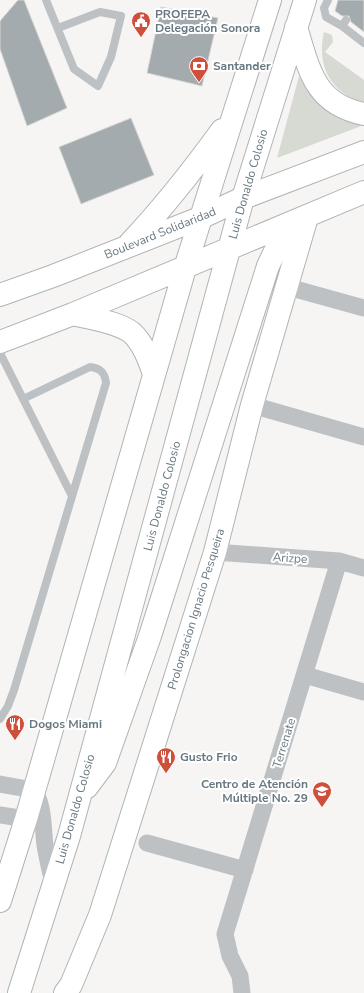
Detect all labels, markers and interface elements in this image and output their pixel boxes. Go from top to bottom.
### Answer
place label: PROFEPA Delegación Sonora [155,6,260,36]
public building icon: PROFEPA Delegación Sonora [130,10,152,38]
bank icon: Santander [188,55,210,83]
place label: Santander [213,58,271,74]
street label: Luis Donaldo Colosio [225,127,271,241]
street label: Boulevard Solidaridad [102,203,218,263]
street label: Luis Donaldo Colosio [140,439,184,553]
street label: Prolongacion Ignacio Pesqueira [164,526,228,692]
street label: Arizpe [272,549,308,567]
restaurant icon: Dogos Miami [4,713,26,741]
place label: Dogos Miami [29,716,102,732]
street label: Terrenate [269,716,299,770]
restaurant icon: Gusto Frio [155,746,177,774]
place label: Gusto Frio [180,749,238,765]
street label: Luis Donaldo Colosio [52,752,98,866]
place label: Centro de Atención Múltiple No. 29 [201,776,308,806]
school or university icon: Centro de Atención Múltiple No. 29 [311,780,333,808]

